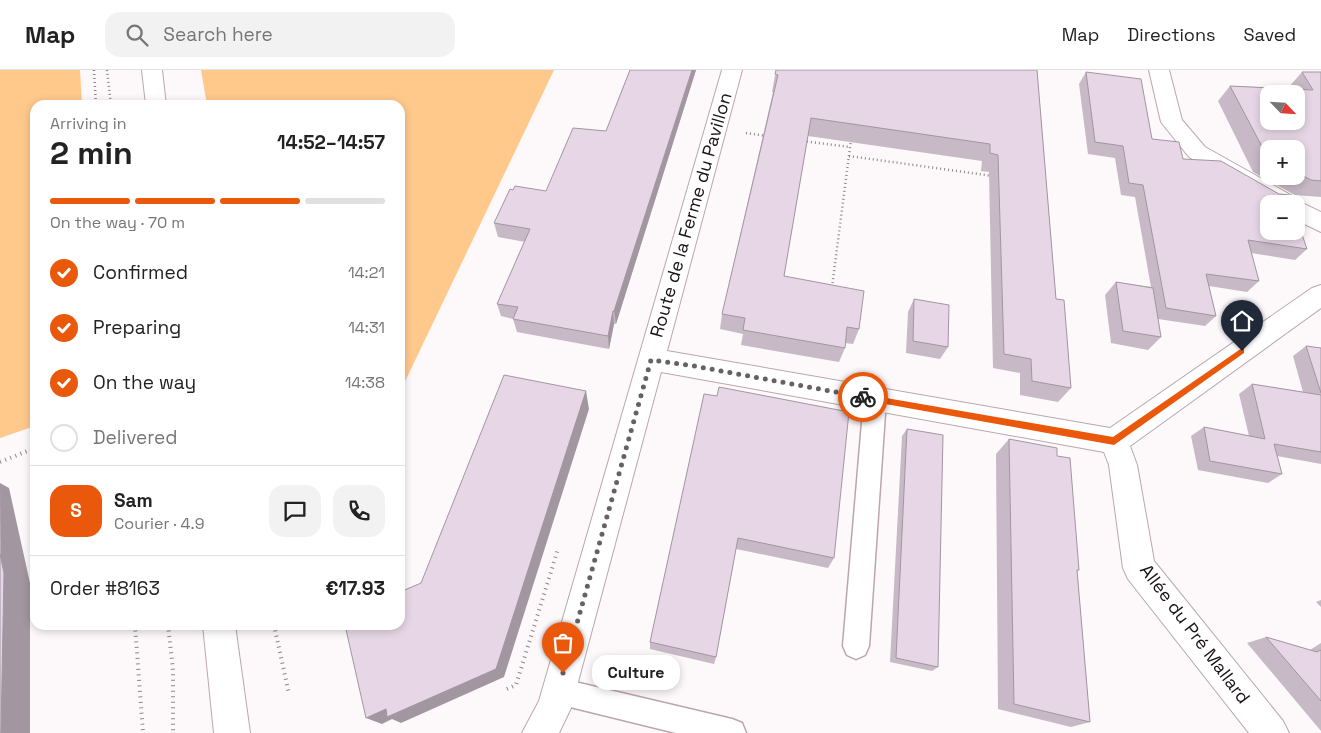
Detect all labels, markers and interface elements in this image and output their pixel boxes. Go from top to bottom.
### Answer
search box [105,12,455,57]
text: Map [25,19,75,50]
icon: search [123,21,151,49]
text: Search here [163,22,273,47]
text: Map [1062,23,1099,46]
text: Directions [1127,23,1216,46]
text: Saved [1244,23,1296,46]
north arrow [1260,85,1305,130]
map controls [1260,85,1305,240]
street label: Route de la Ferme du Pavillon [645,90,737,340]
text: Arriving in [50,113,127,134]
text: 14:52–14:57 [277,130,385,155]
text: 2 min [50,133,133,173]
button: + [1260,140,1305,185]
button: − [1260,195,1305,240]
text: On the way · 70 m [50,212,185,233]
icon: check [50,259,78,287]
text: Confirmed [93,260,188,285]
text: 14:21 [348,262,385,283]
pin [1221,300,1263,351]
icon: home [1228,307,1256,335]
icon: check [50,314,78,342]
text: Preparing [93,315,181,340]
text: 14:31 [348,317,385,338]
icon: check [50,369,78,397]
text: On the way [93,370,196,395]
text: 14:38 [345,372,385,393]
courier [838,372,888,422]
icon: bike [849,383,877,411]
text: Delivered [93,425,178,450]
button: chat [269,485,321,537]
button: phone [333,485,385,537]
text: Sam [114,488,153,513]
text: S [70,498,82,523]
text: Courier · 4.9 [114,513,204,534]
street label: Allée du Pré Mallard [1135,559,1255,708]
text: Order #8163 [50,576,160,601]
text: €17.93 [325,576,385,601]
pin [542,622,584,673]
icon: bag [549,629,577,657]
callout: Culture [593,656,680,690]
text: Culture [608,662,664,683]

